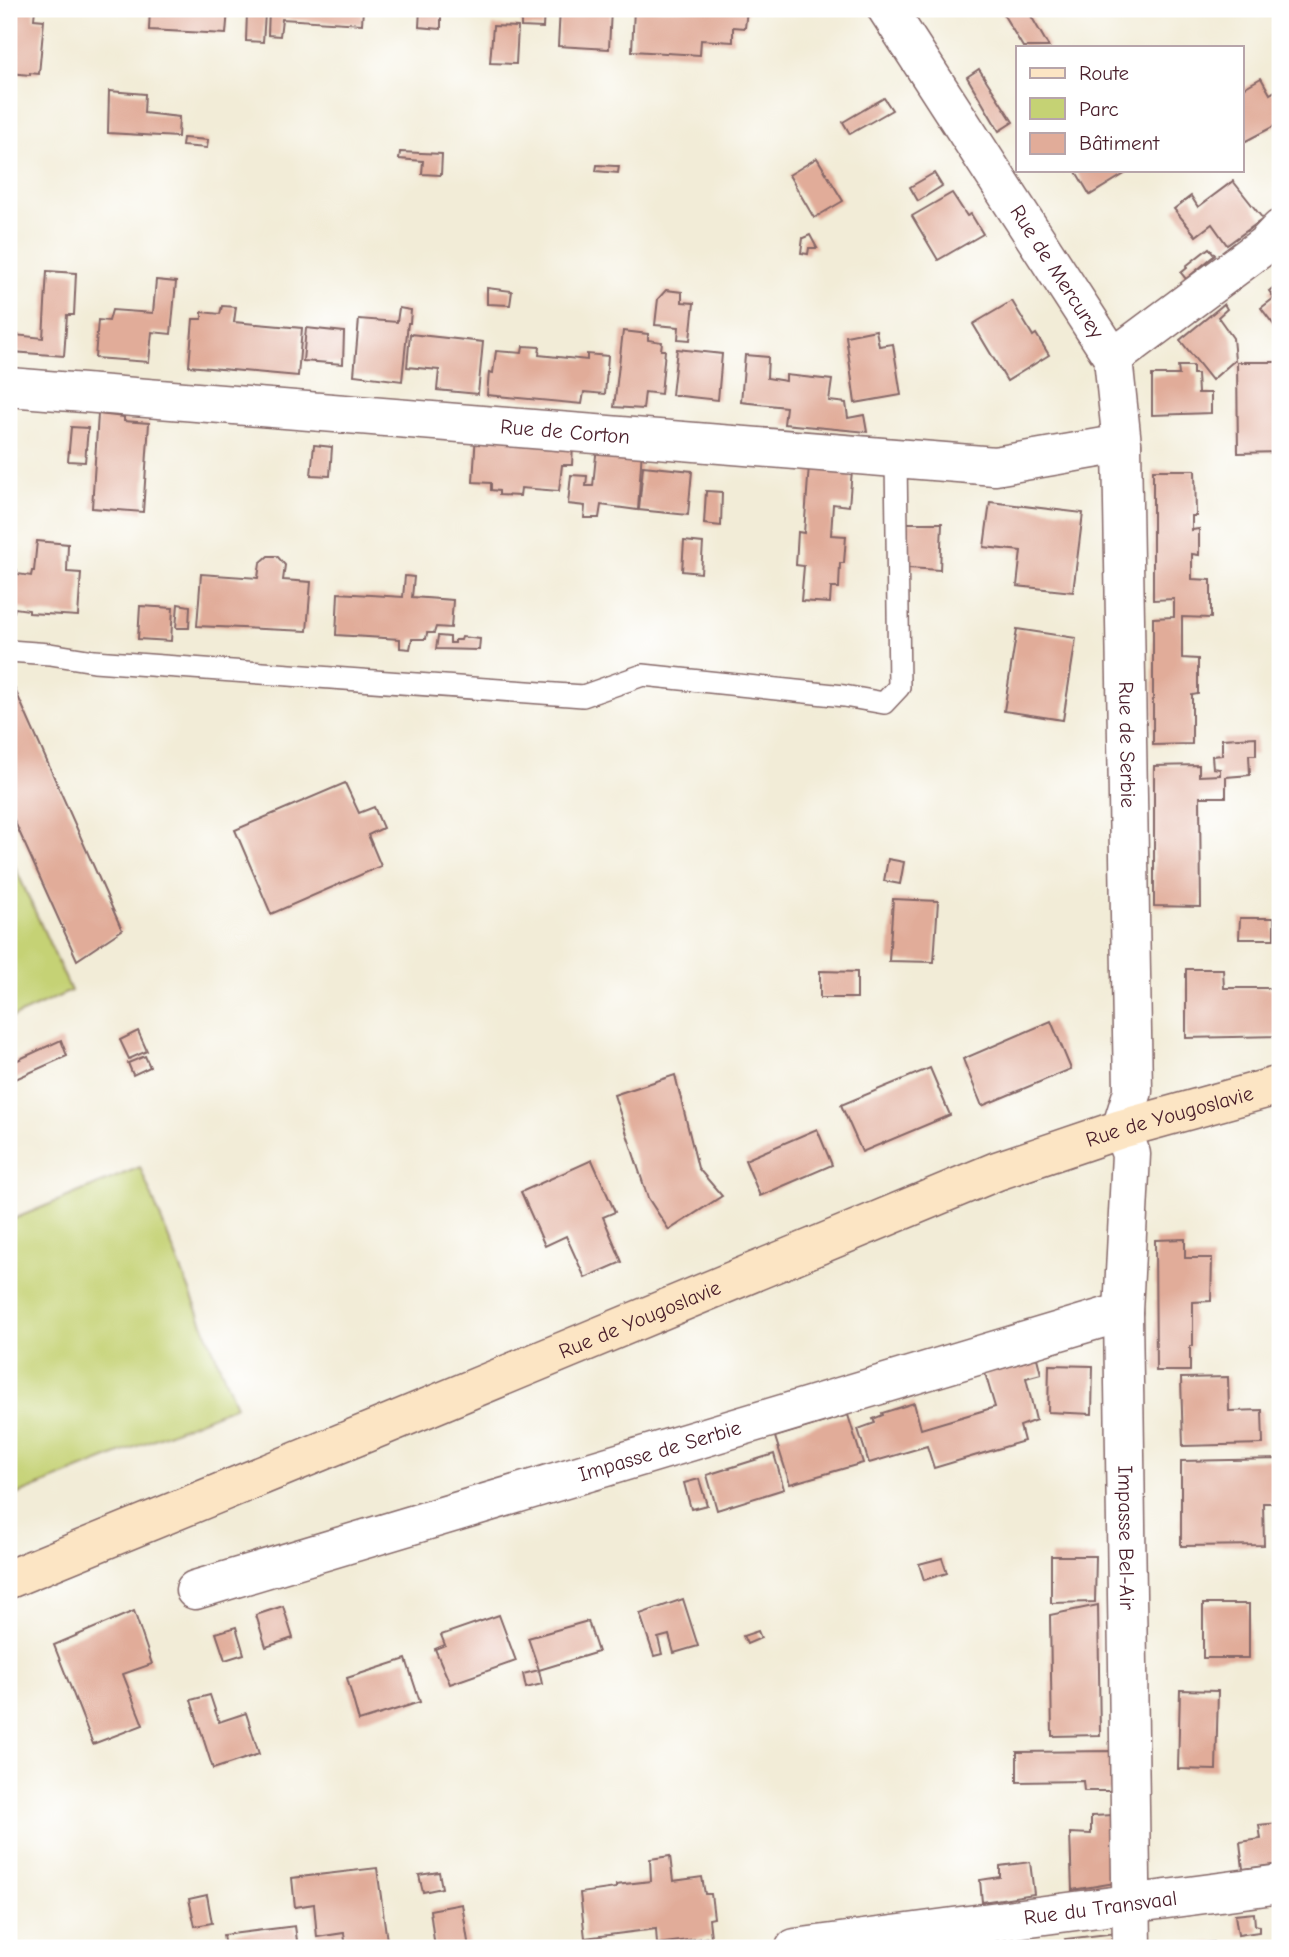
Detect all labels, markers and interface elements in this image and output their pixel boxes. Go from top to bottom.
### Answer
legend [1016,46,1244,172]
text: Route [1079,61,1129,85]
text: Parc [1079,97,1119,121]
text: Bâtiment [1079,131,1160,155]
street label: Rue de Mercurey [1005,201,1109,343]
street label: Rue de Corton [499,414,631,449]
street label: Rue de Serbie [1114,681,1140,808]
street label: Rue de Yougoslavie [1083,1081,1256,1152]
street label: Rue de Yougoslavie [555,1275,724,1364]
street label: Impasse de Serbie [576,1415,744,1486]
street label: Impasse Bel-Air [1113,1465,1139,1611]
street label: Rue du Transvaal [1022,1886,1179,1930]

